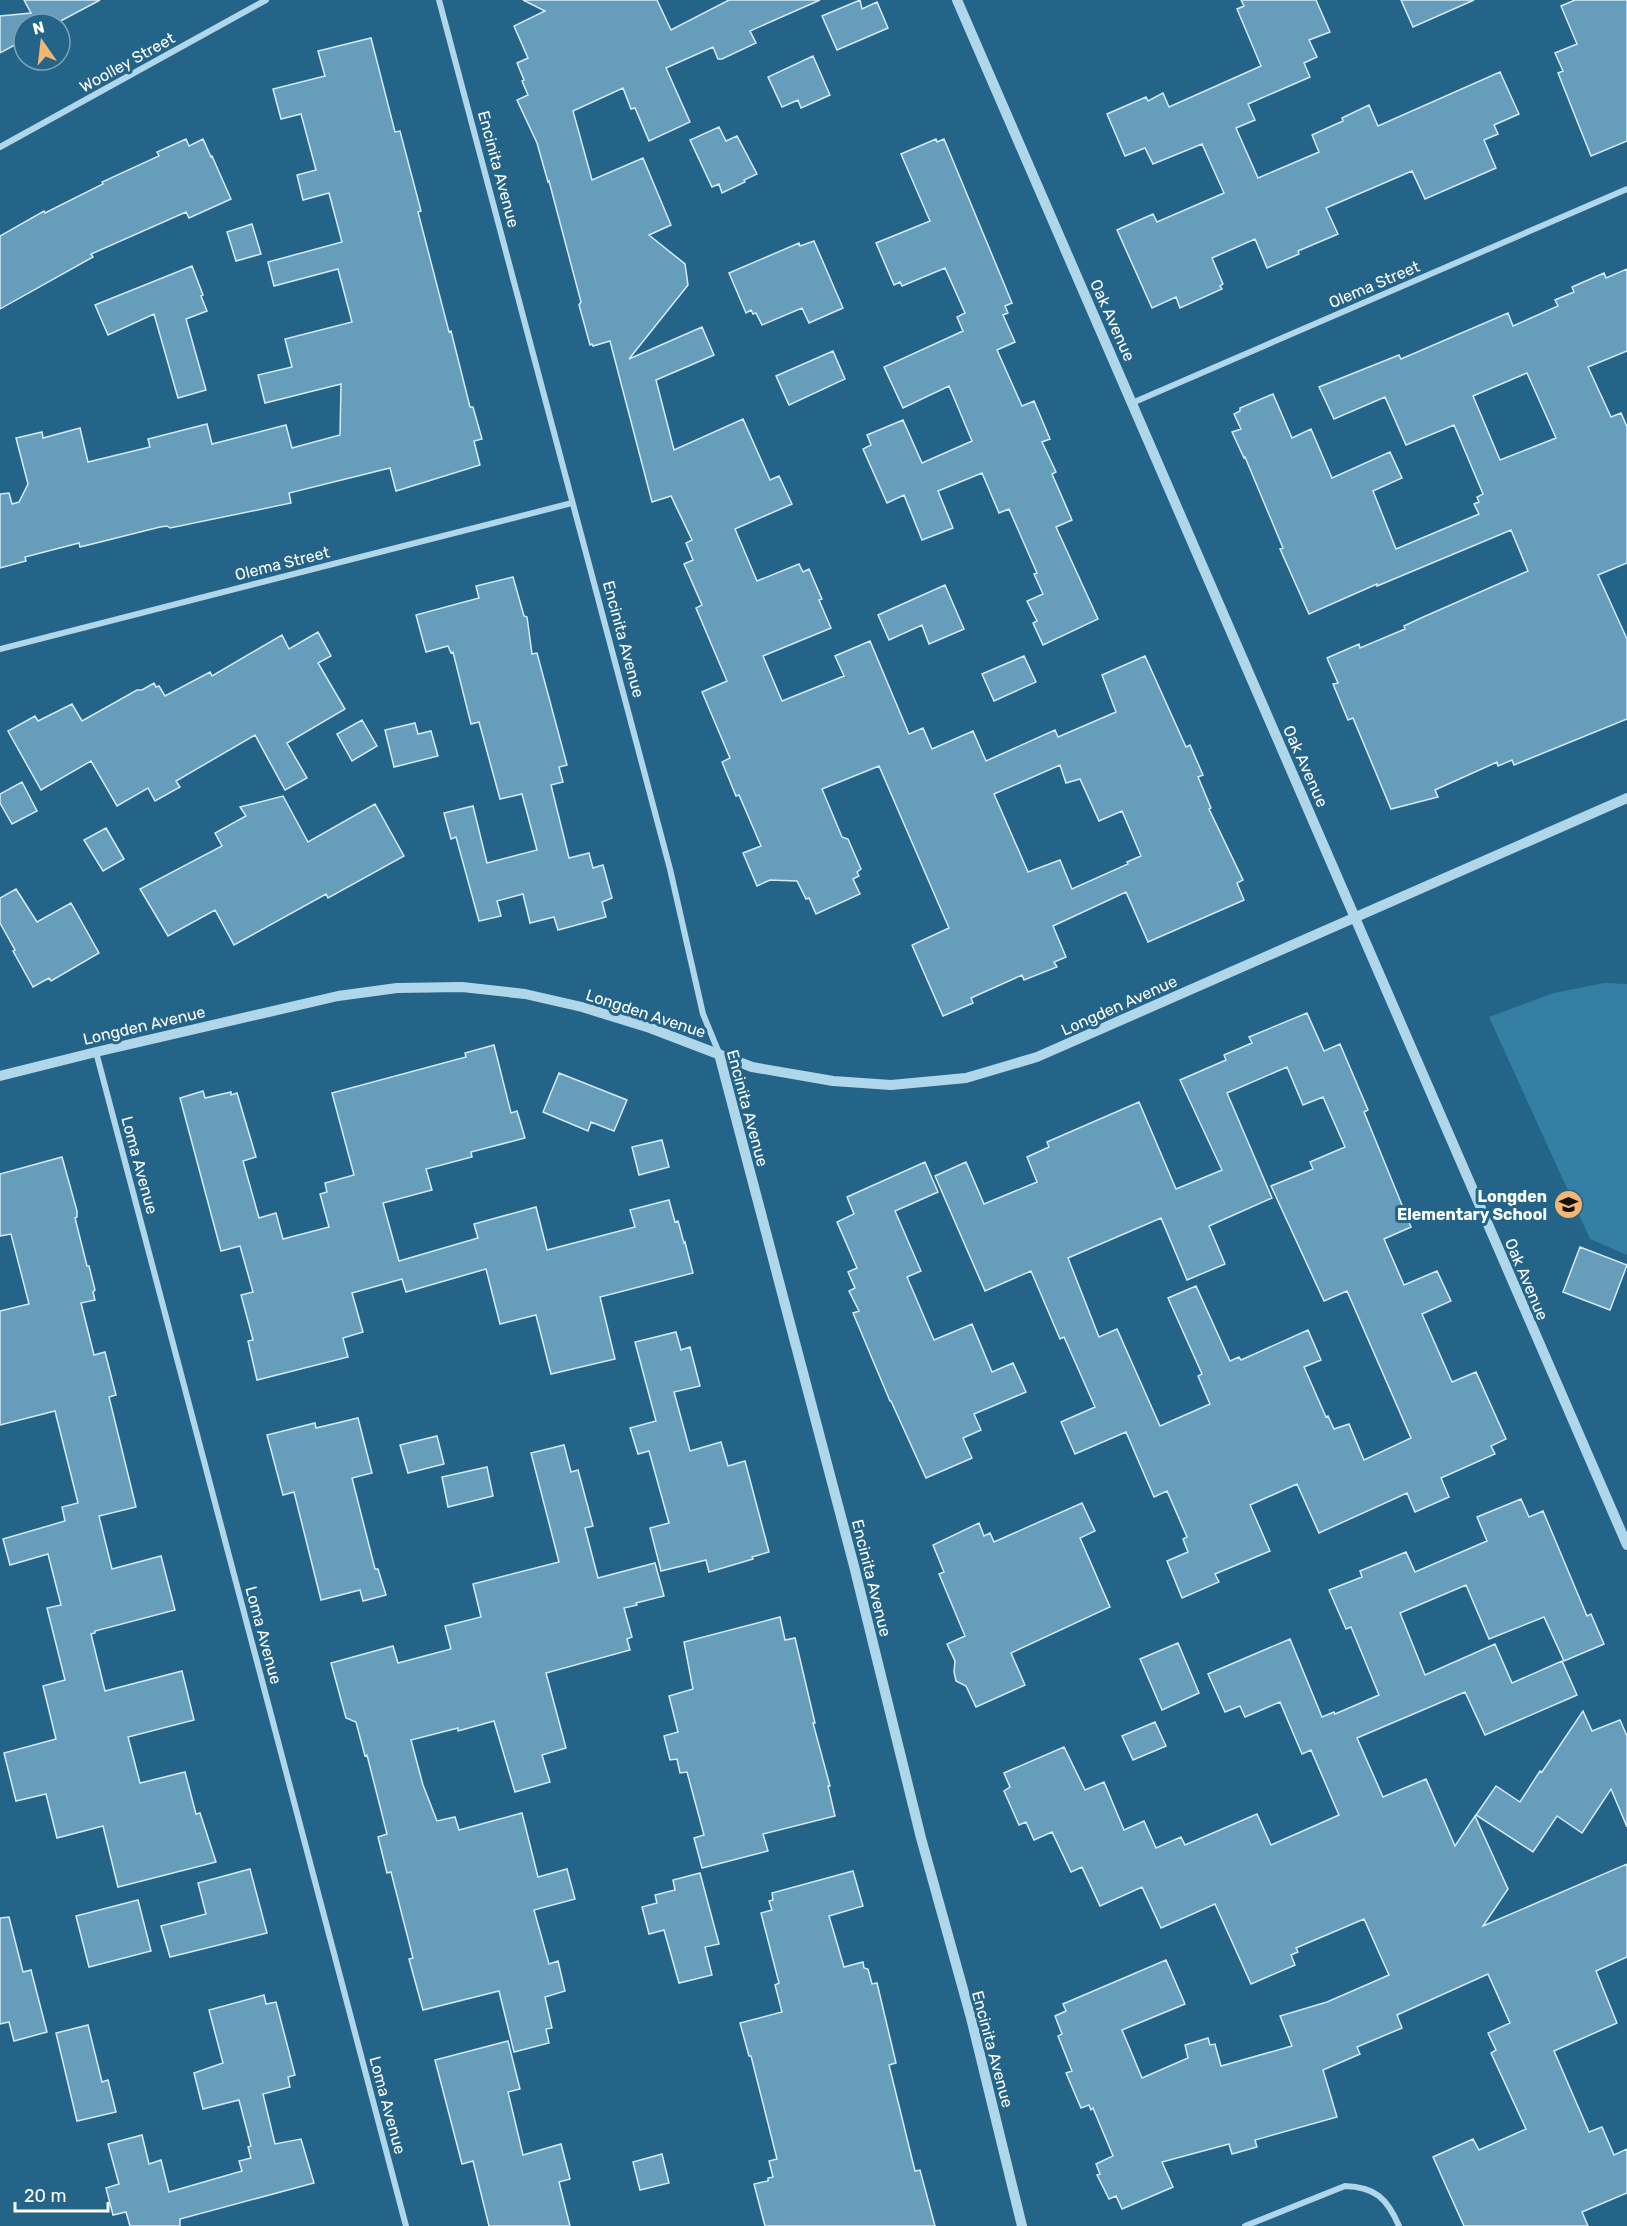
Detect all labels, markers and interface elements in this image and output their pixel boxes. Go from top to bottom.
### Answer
north arrow [12,12,72,72]
text: N [31,17,46,39]
street label: Woolley Street [76,28,178,96]
street label: Encinita Avenue [474,109,523,230]
street label: Olema Street [1326,257,1423,312]
street label: Oak Avenue [1086,276,1139,364]
street label: Olema Street [233,543,331,584]
street label: Encinita Avenue [599,579,648,700]
street label: Oak Avenue [1279,722,1332,810]
street label: Longden Avenue [1058,971,1180,1040]
street label: Longden Avenue [583,985,708,1042]
street label: Longden Avenue [81,1002,207,1049]
street label: Encinita Avenue [723,1048,772,1169]
street label: Loma Avenue [117,1114,162,1216]
place label: Longden Elementary School [1397,1187,1547,1224]
school or university icon: Longden Elementary School [1552,1189,1584,1221]
street label: Oak Avenue [1501,1235,1552,1323]
street label: Encinita Avenue [848,1517,895,1639]
street label: Loma Avenue [241,1584,286,1686]
street label: Encinita Avenue [968,1989,1017,2110]
street label: Loma Avenue [365,2054,410,2156]
scale bar [15,2175,108,2213]
text: 20 m [24,2185,66,2207]

